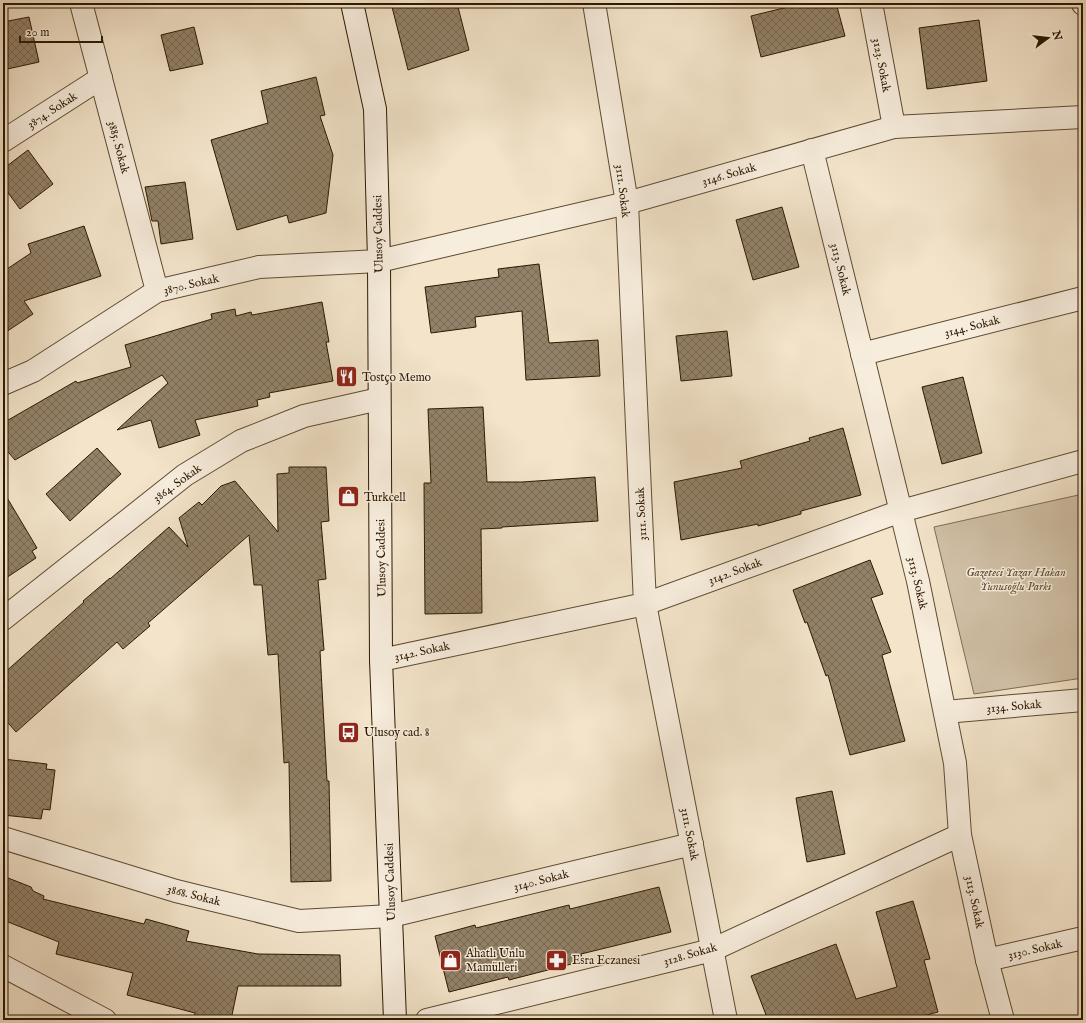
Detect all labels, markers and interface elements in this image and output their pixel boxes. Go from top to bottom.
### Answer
scale bar [20,18,102,44]
north arrow [1028,18,1068,58]
text: 20 m [26,25,49,40]
text: N [1048,28,1065,43]
street label: 3123. Sokak [869,37,894,94]
street label: 3874. Sokak [24,88,81,132]
street label: 3885. Sokak [104,119,133,176]
street label: 3146. Sokak [700,159,759,189]
street label: 3111. Sokak [612,164,633,219]
street label: Ulusoy Caddesi [370,195,387,273]
street label: 3113. Sokak [827,241,854,298]
street label: 3870. Sokak [162,271,221,298]
street label: 3144. Sokak [943,312,1002,341]
restaurant icon: Tostço Memo [333,364,359,390]
place label: Tostço Memo [362,370,432,385]
street label: 3864. Sokak [150,460,205,506]
shop icon: Turkcell [335,484,361,510]
street label: 3111. Sokak [633,486,650,541]
place label: Turkcell [364,490,407,505]
street label: Ulusoy Caddesi [373,519,390,597]
street label: 3142. Sokak [706,555,765,588]
street label: 3113. Sokak [904,555,931,612]
park label: Gazeteci Yazar Hakan Yunusoğlu Parkı [966,565,1066,595]
street label: 3142. Sokak [393,638,452,665]
street label: 3134. Sokak [986,697,1043,716]
bus stop icon: Ulusoy cad. 8 [335,719,361,745]
place label: Ulusoy cad. 8 [364,725,430,740]
street label: 3111. Sokak [677,806,702,862]
street label: Ulusoy Caddesi [382,843,399,921]
street label: 3140. Sokak [512,866,571,895]
street label: 3113. Sokak [962,874,988,930]
street label: 3868. Sokak [166,882,223,910]
street label: 3130. Sokak [1007,936,1064,963]
street label: 3128. Sokak [662,940,719,969]
place label: Ahatlı Unlu Mamülleri [465,946,525,975]
shop icon: Ahatlı Unlu Mamülleri [437,947,463,973]
pharmacy icon: Esra Eczanesi [544,947,570,973]
place label: Esra Eczanesi [572,953,640,968]

